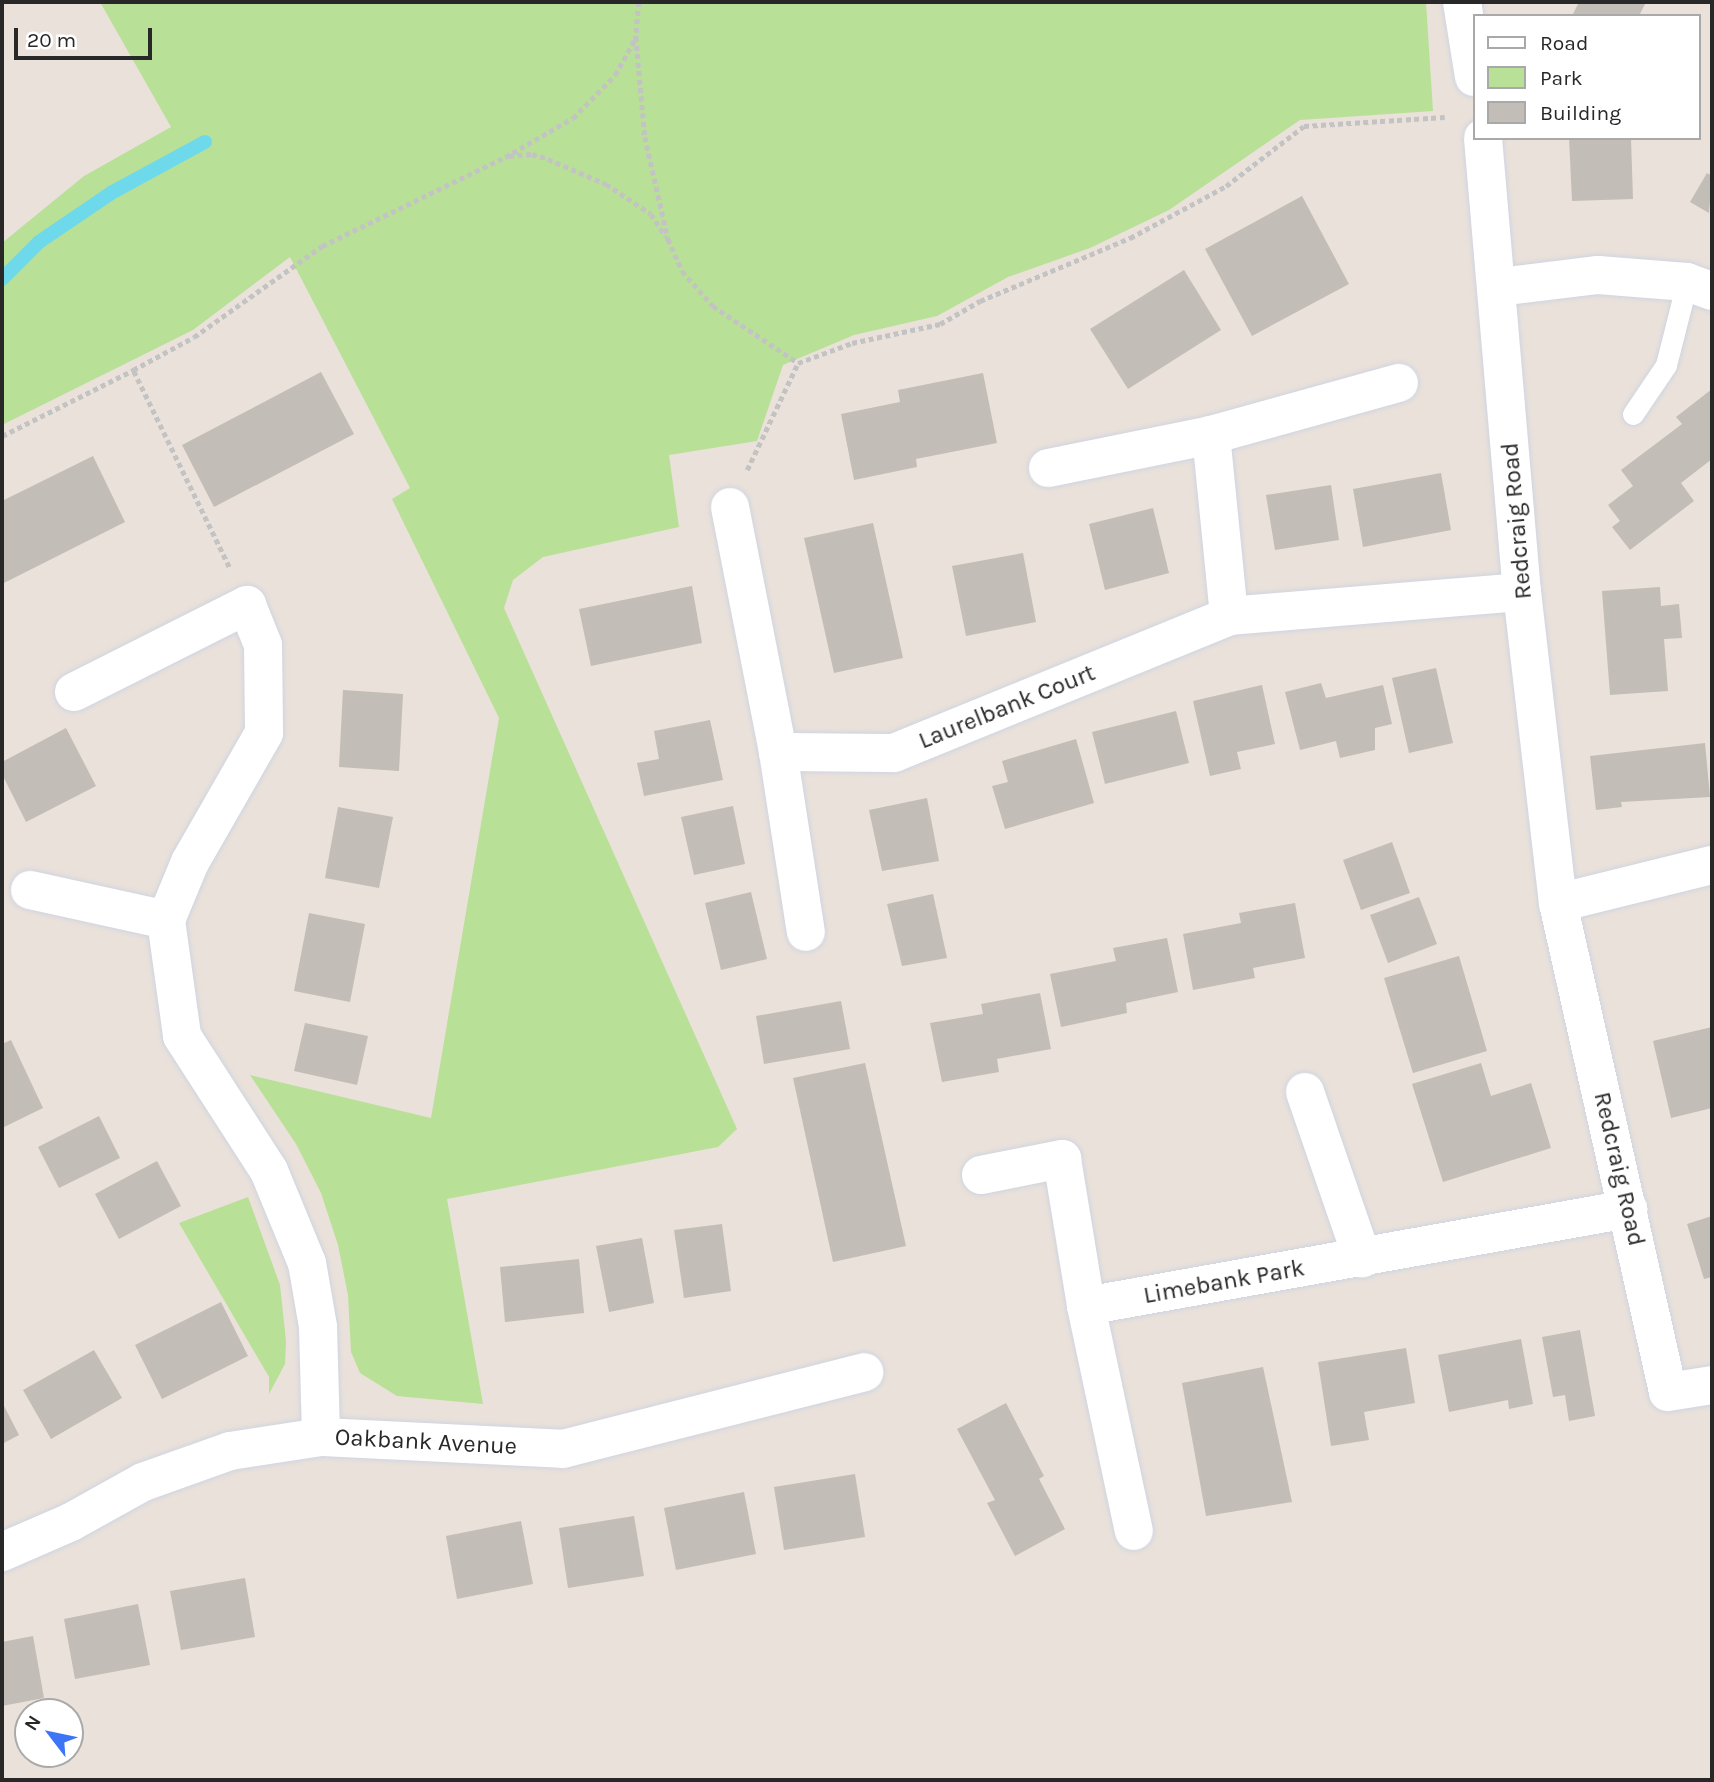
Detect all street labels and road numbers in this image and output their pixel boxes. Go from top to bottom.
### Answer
street label: Redcraig Road [1496,441,1538,601]
street label: Laurelbank Court [915,658,1099,756]
street label: Redcraig Road [1587,1089,1651,1249]
street label: Limebank Park [1141,1254,1307,1310]
street label: Oakbank Avenue [334,1423,518,1461]

